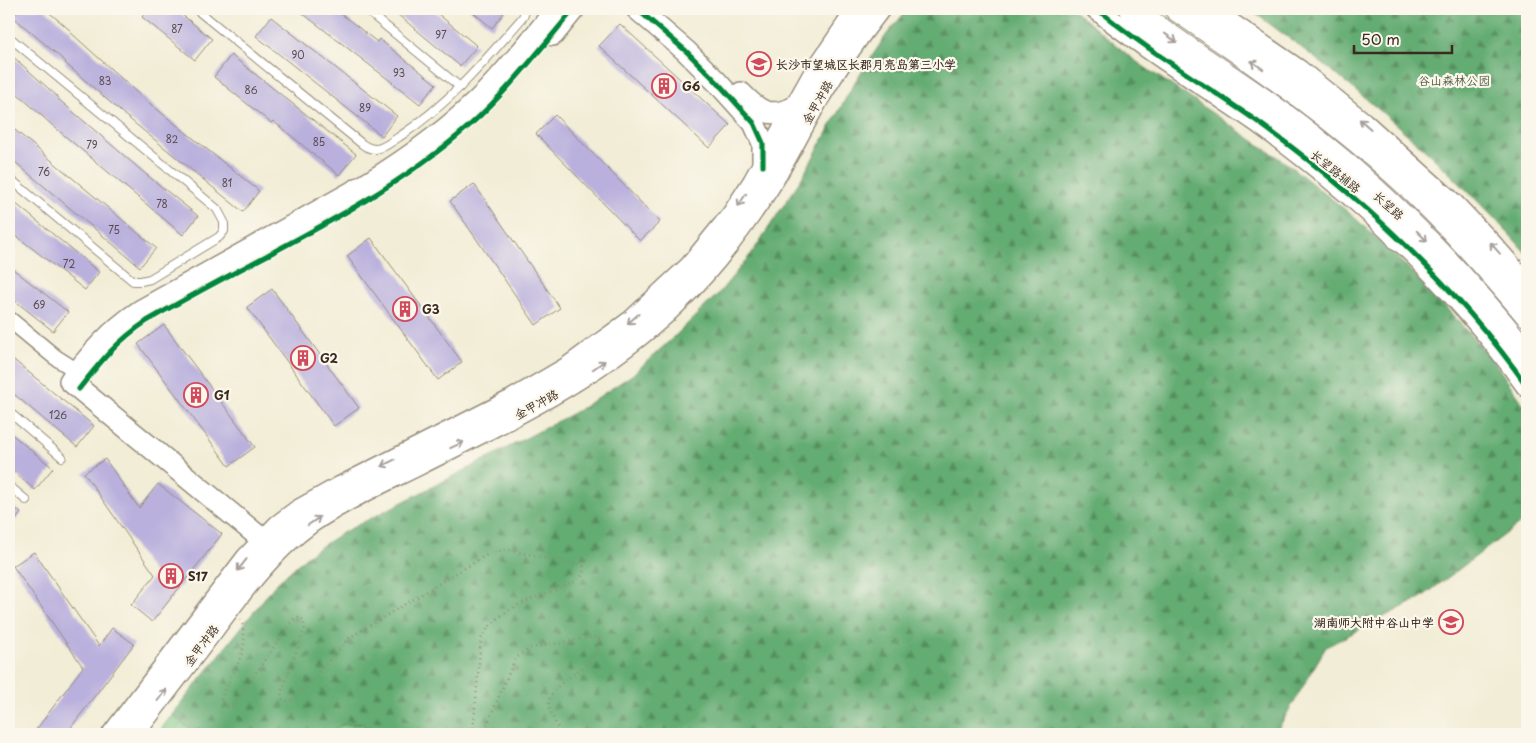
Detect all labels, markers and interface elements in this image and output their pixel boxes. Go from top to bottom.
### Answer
house number: 87 [171,21,183,36]
scale bar [1354,22,1451,54]
house number: 97 [435,27,447,42]
text: 50 m [1361,27,1400,50]
one-way arrow [1164,32,1177,43]
house number: 90 [291,47,305,62]
school or university icon: 长沙市望城区长郡月亮岛第三小学 [746,51,772,77]
place label: 长沙市望城区长郡月亮岛第三小学 [776,55,956,73]
one-way arrow [1251,60,1265,70]
house number: 93 [393,65,405,80]
park label: 谷山森林公园 [1418,71,1490,89]
house number: 83 [99,73,111,88]
building icon: G6 [651,73,677,99]
place label: G6 [682,77,701,95]
street label: 金甲冲路 [797,77,837,127]
house number: 86 [245,82,258,97]
house number: 89 [359,100,371,115]
one-way arrow [1358,119,1371,130]
house number: 82 [166,131,178,146]
house number: 85 [313,134,325,149]
house number: 79 [86,137,98,152]
street label: 长望路辅路 [1307,145,1365,197]
house number: 76 [38,164,50,179]
house number: 81 [222,175,232,190]
street label: 长望路 [1370,186,1408,224]
one-way arrow [737,192,747,206]
house number: 78 [156,196,168,211]
house number: 75 [108,222,120,237]
one-way arrow [1416,230,1428,242]
one-way arrow [1490,242,1501,255]
house number: 72 [63,256,75,271]
building icon: G3 [392,296,418,322]
house number: 69 [33,297,45,312]
place label: G3 [422,300,440,318]
one-way arrow [627,314,640,325]
building icon: G2 [290,345,316,371]
place label: G2 [320,349,339,367]
one-way arrow [592,360,606,370]
building icon: G1 [183,382,209,408]
street label: 金甲冲路 [511,384,561,424]
place label: G1 [214,386,230,404]
house number: 126 [49,407,67,422]
one-way arrow [449,439,464,449]
one-way arrow [381,459,396,468]
one-way arrow [307,516,321,526]
one-way arrow [236,558,247,571]
building icon: S17 [158,563,184,589]
place label: S17 [188,567,208,585]
school or university icon: 湖南师大附中谷山中学 [1438,609,1464,635]
place label: 湖南师大附中谷山中学 [1314,613,1434,631]
street label: 金甲冲路 [179,620,223,670]
one-way arrow [157,688,167,702]

